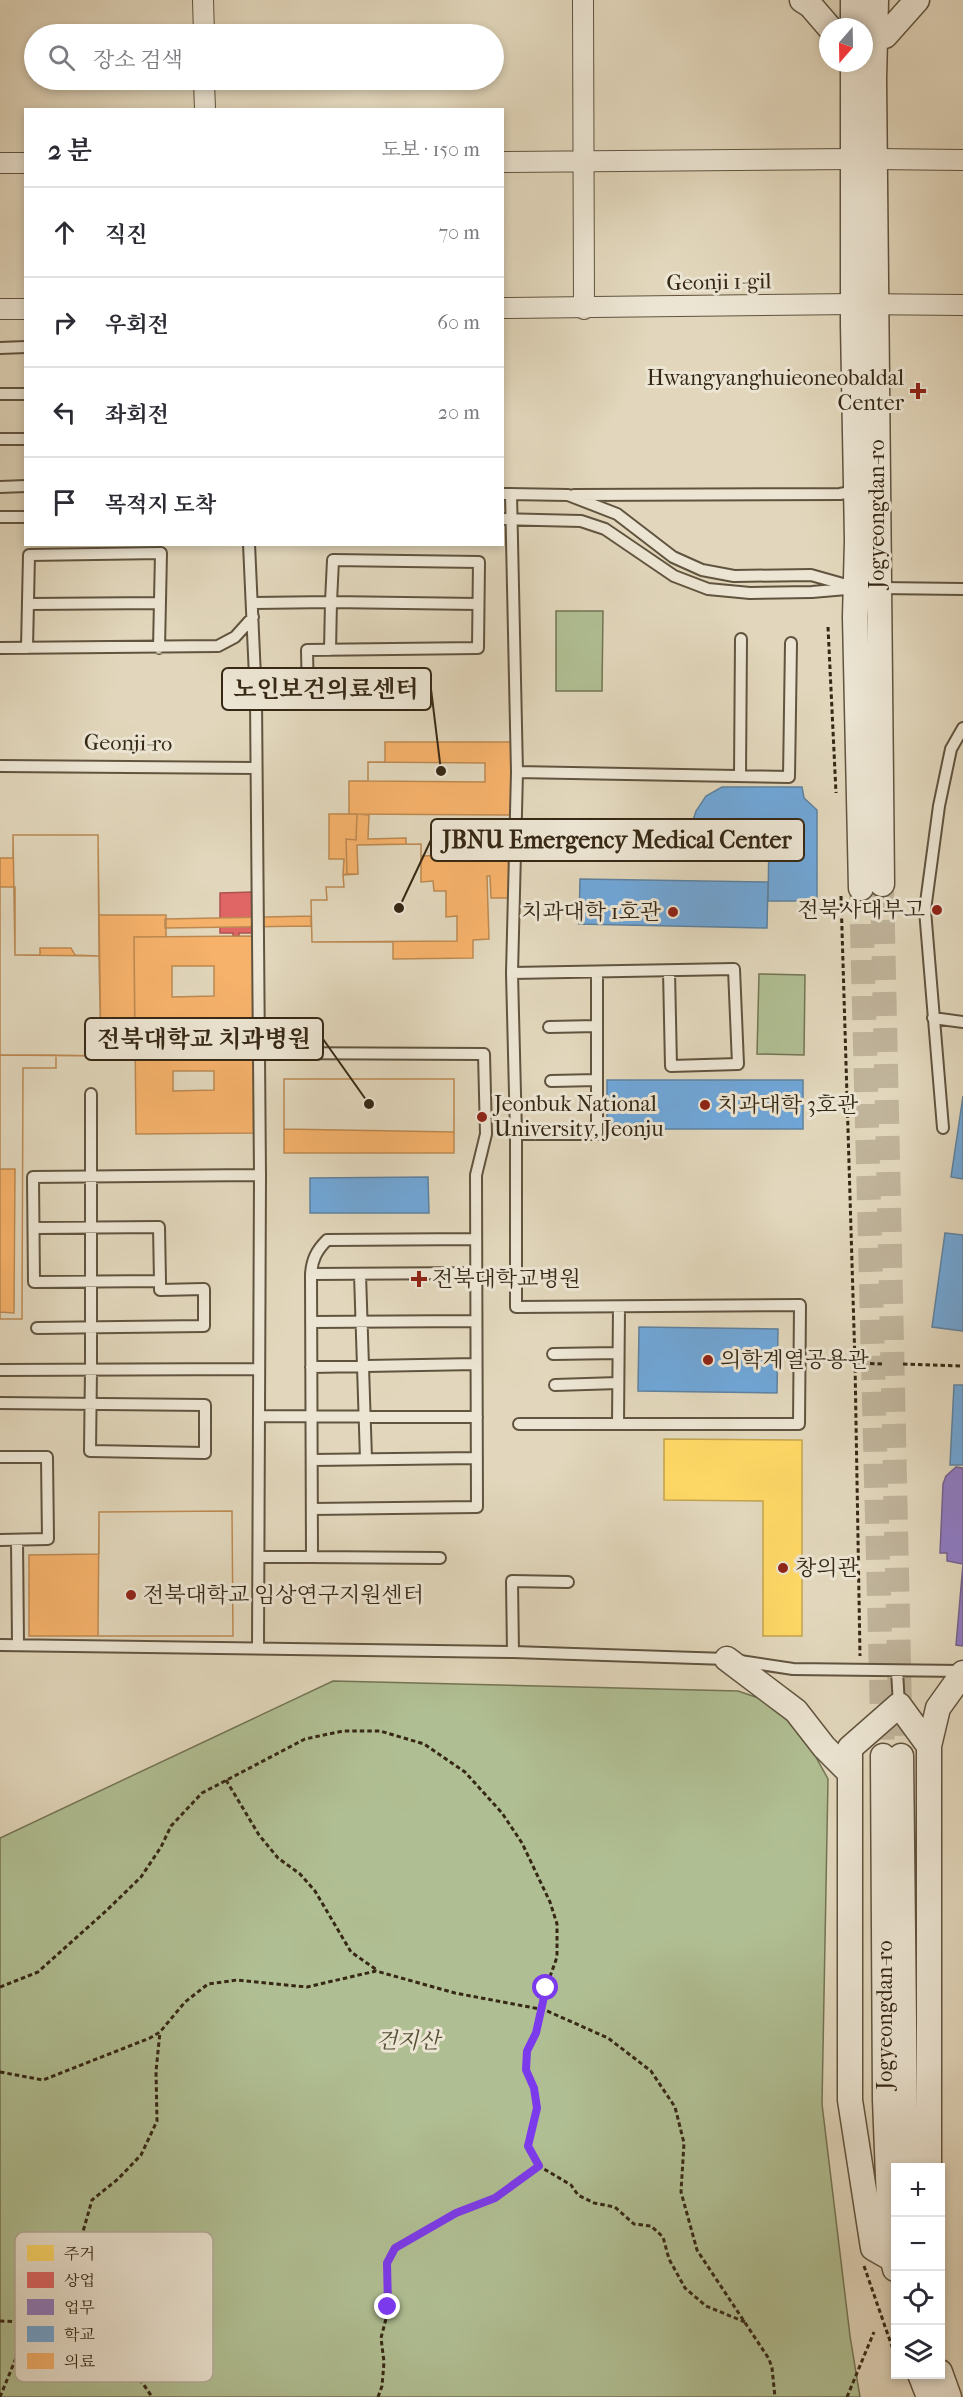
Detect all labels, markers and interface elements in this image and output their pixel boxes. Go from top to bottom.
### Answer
north arrow [819,18,873,72]
search box [24,24,504,90]
icon: search [45,41,78,74]
text: 장소 검색 [93,47,183,73]
text: 2 분 [48,135,92,166]
text: 도보 · 150 m [381,138,480,161]
icon: ahead [48,216,81,249]
text: 70 m [438,221,480,244]
text: 직진 [105,222,148,248]
street label: Geonji 1-gil [666,268,772,296]
icon: right [48,306,81,339]
text: 60 m [437,311,480,334]
text: 우회전 [105,312,169,338]
place label: Hwangyanghuieoneobaldal Center [647,365,905,416]
marker: Hwangyanghuieoneobaldal Center [909,382,927,400]
icon: left [48,396,81,429]
text: 20 m [438,401,480,424]
text: 좌회전 [105,402,169,428]
street label: Jogyeongdan-ro [864,439,890,591]
icon: arrive [48,486,81,519]
text: 목적지 도착 [105,492,216,518]
callout: 노인보건의료센터 [222,668,431,710]
text: 노인보건의료센터 [233,675,419,703]
street label: Geonji-ro [84,729,172,757]
callout: JBNU Emergency Medical Center [431,819,804,861]
text: JBNU Emergency Medical Center [440,826,792,854]
place label: 전북사대부고 [797,897,925,923]
place label: 치과대학 1호관 [521,899,662,925]
marker: 전북사대부고 [930,903,944,917]
marker: 치과대학 1호관 [666,905,680,919]
callout: 전북대학교 치과병원 [85,1018,323,1060]
text: 전북대학교 치과병원 [97,1025,311,1053]
place label: Jeonbuk National University, Jeonju [492,1091,664,1142]
place label: 치과대학 3호관 [717,1092,859,1118]
marker: 치과대학 3호관 [698,1098,712,1112]
marker: Jeonbuk National University, Jeonju [475,1110,489,1124]
place label: 전북대학교병원 [432,1266,581,1292]
marker: 전북대학교병원 [410,1270,428,1288]
place label: 의학계열공용관 [720,1347,870,1373]
marker: 의학계열공용관 [701,1353,715,1367]
place label: 창의관 [795,1555,860,1581]
marker: 창의관 [776,1561,790,1575]
place label: 전북대학교 임상연구지원센터 [143,1582,424,1608]
marker: 전북대학교 임상연구지원센터 [124,1588,138,1602]
street label: Jogyeongdan-ro [872,1940,898,2092]
route start [532,1974,558,2000]
park label: 건지산 [376,2028,443,2054]
map controls [891,2163,945,2379]
button: + [891,2163,945,2217]
button: − [891,2217,945,2271]
legend [15,2232,213,2382]
text: 주거 [64,2244,95,2263]
text: 상업 [64,2271,95,2290]
button: locate [891,2271,945,2325]
route end [374,2293,400,2319]
text: 업무 [64,2298,95,2317]
text: 학교 [64,2325,95,2344]
button: layers [891,2325,945,2379]
text: 의료 [64,2352,95,2371]

